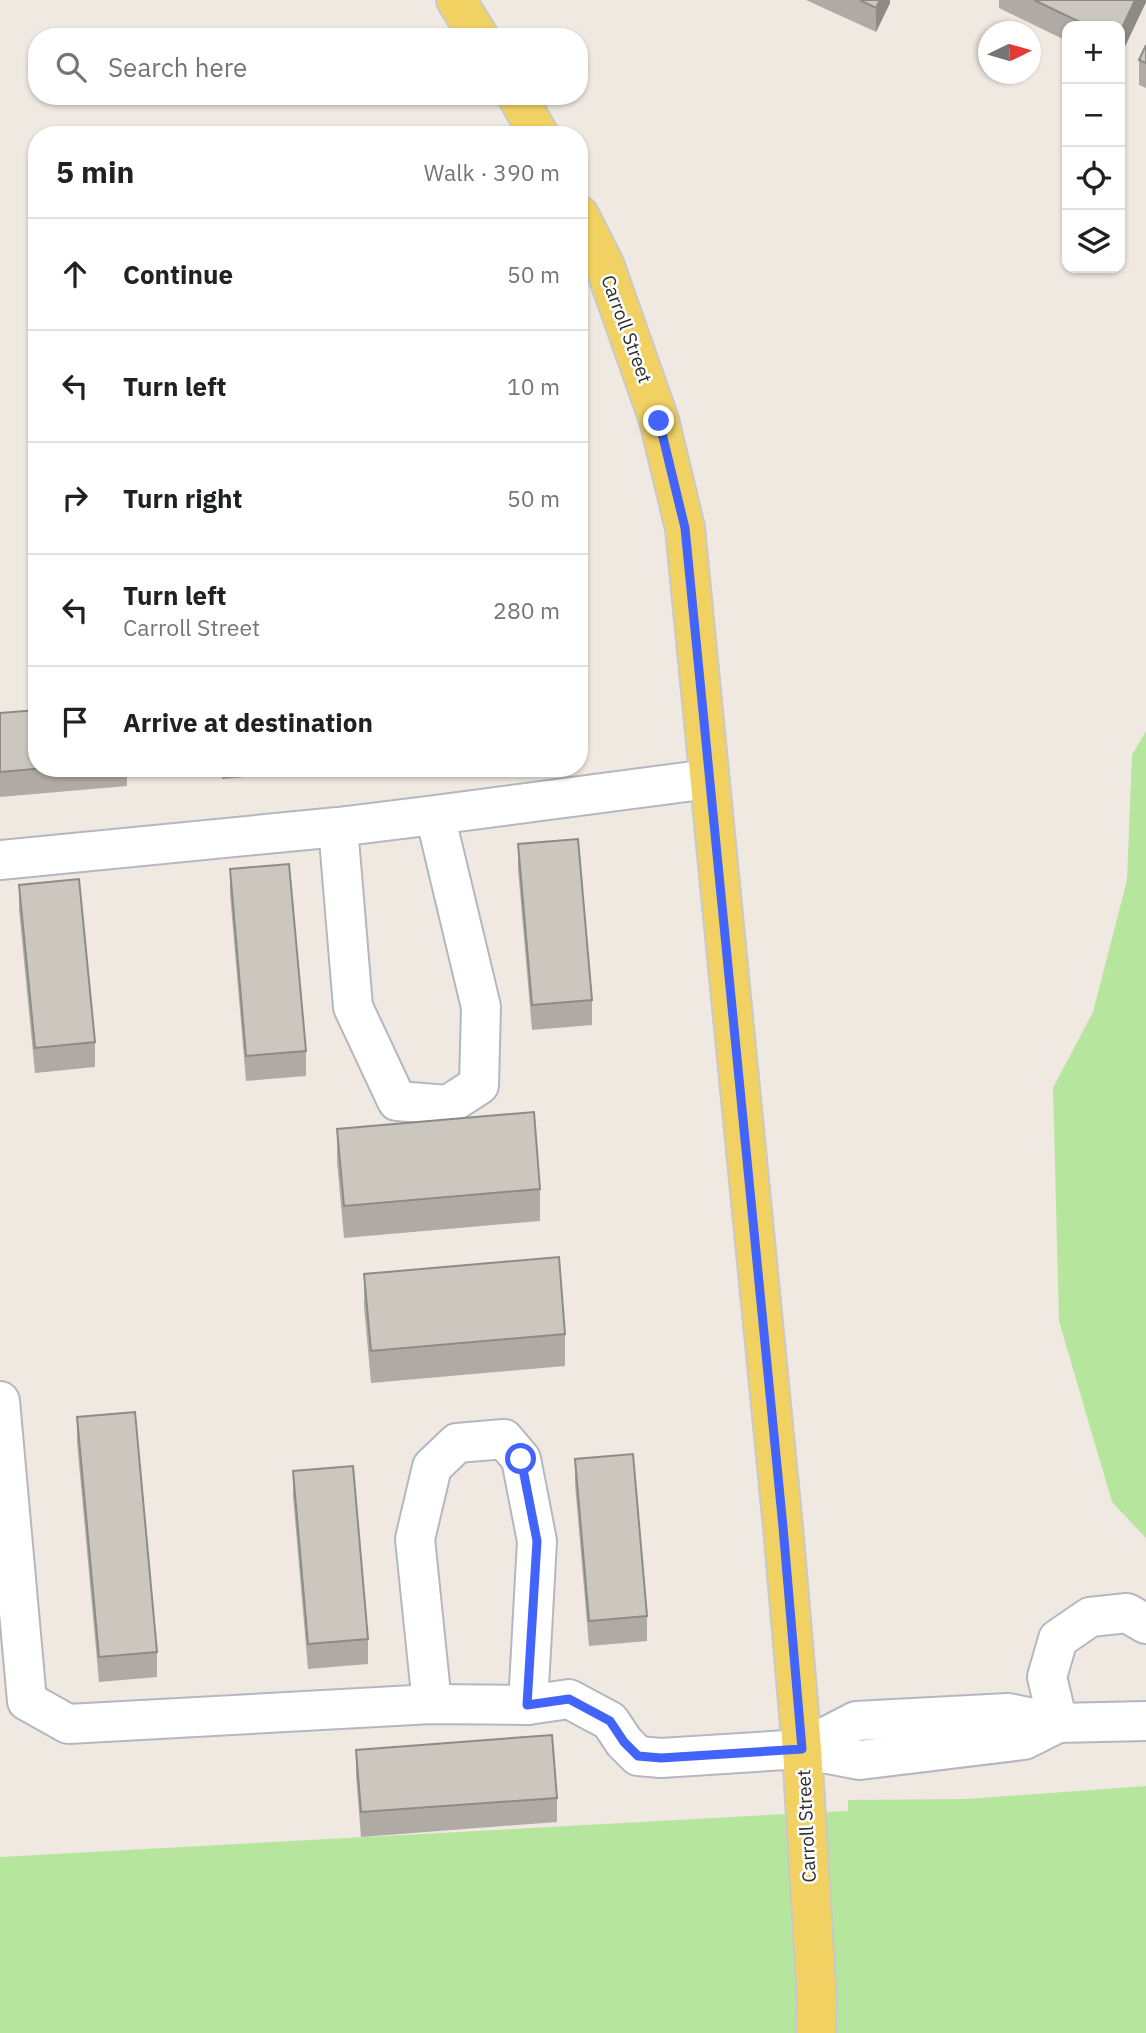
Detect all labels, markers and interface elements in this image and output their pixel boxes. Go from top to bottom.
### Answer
north arrow [978,21,1041,84]
map controls [1062,21,1125,273]
button: + [1062,21,1125,84]
search box [28,28,588,105]
icon: search [52,48,90,86]
text: Search here [108,50,247,84]
button: − [1062,84,1125,147]
button: locate [1062,147,1125,210]
text: 5 min [56,152,134,191]
text: Walk · 390 m [424,157,560,187]
button: layers [1062,210,1125,273]
icon: ahead [56,255,94,293]
text: Continue [123,257,233,291]
text: 50 m [507,259,560,289]
street label: Carroll Street [596,272,658,386]
icon: left [56,367,94,405]
text: Turn left [123,369,226,403]
text: 10 m [507,371,560,401]
route end [643,405,674,436]
icon: right [56,479,94,517]
text: Turn right [123,481,242,515]
text: 50 m [507,483,560,513]
text: Turn left [123,578,226,612]
icon: left [56,591,94,629]
text: 280 m [493,595,560,625]
text: Carroll Street [123,612,260,642]
icon: arrive [56,703,94,741]
text: Arrive at destination [123,705,373,739]
route start [505,1443,536,1474]
street label: Carroll Street [791,1769,821,1883]

